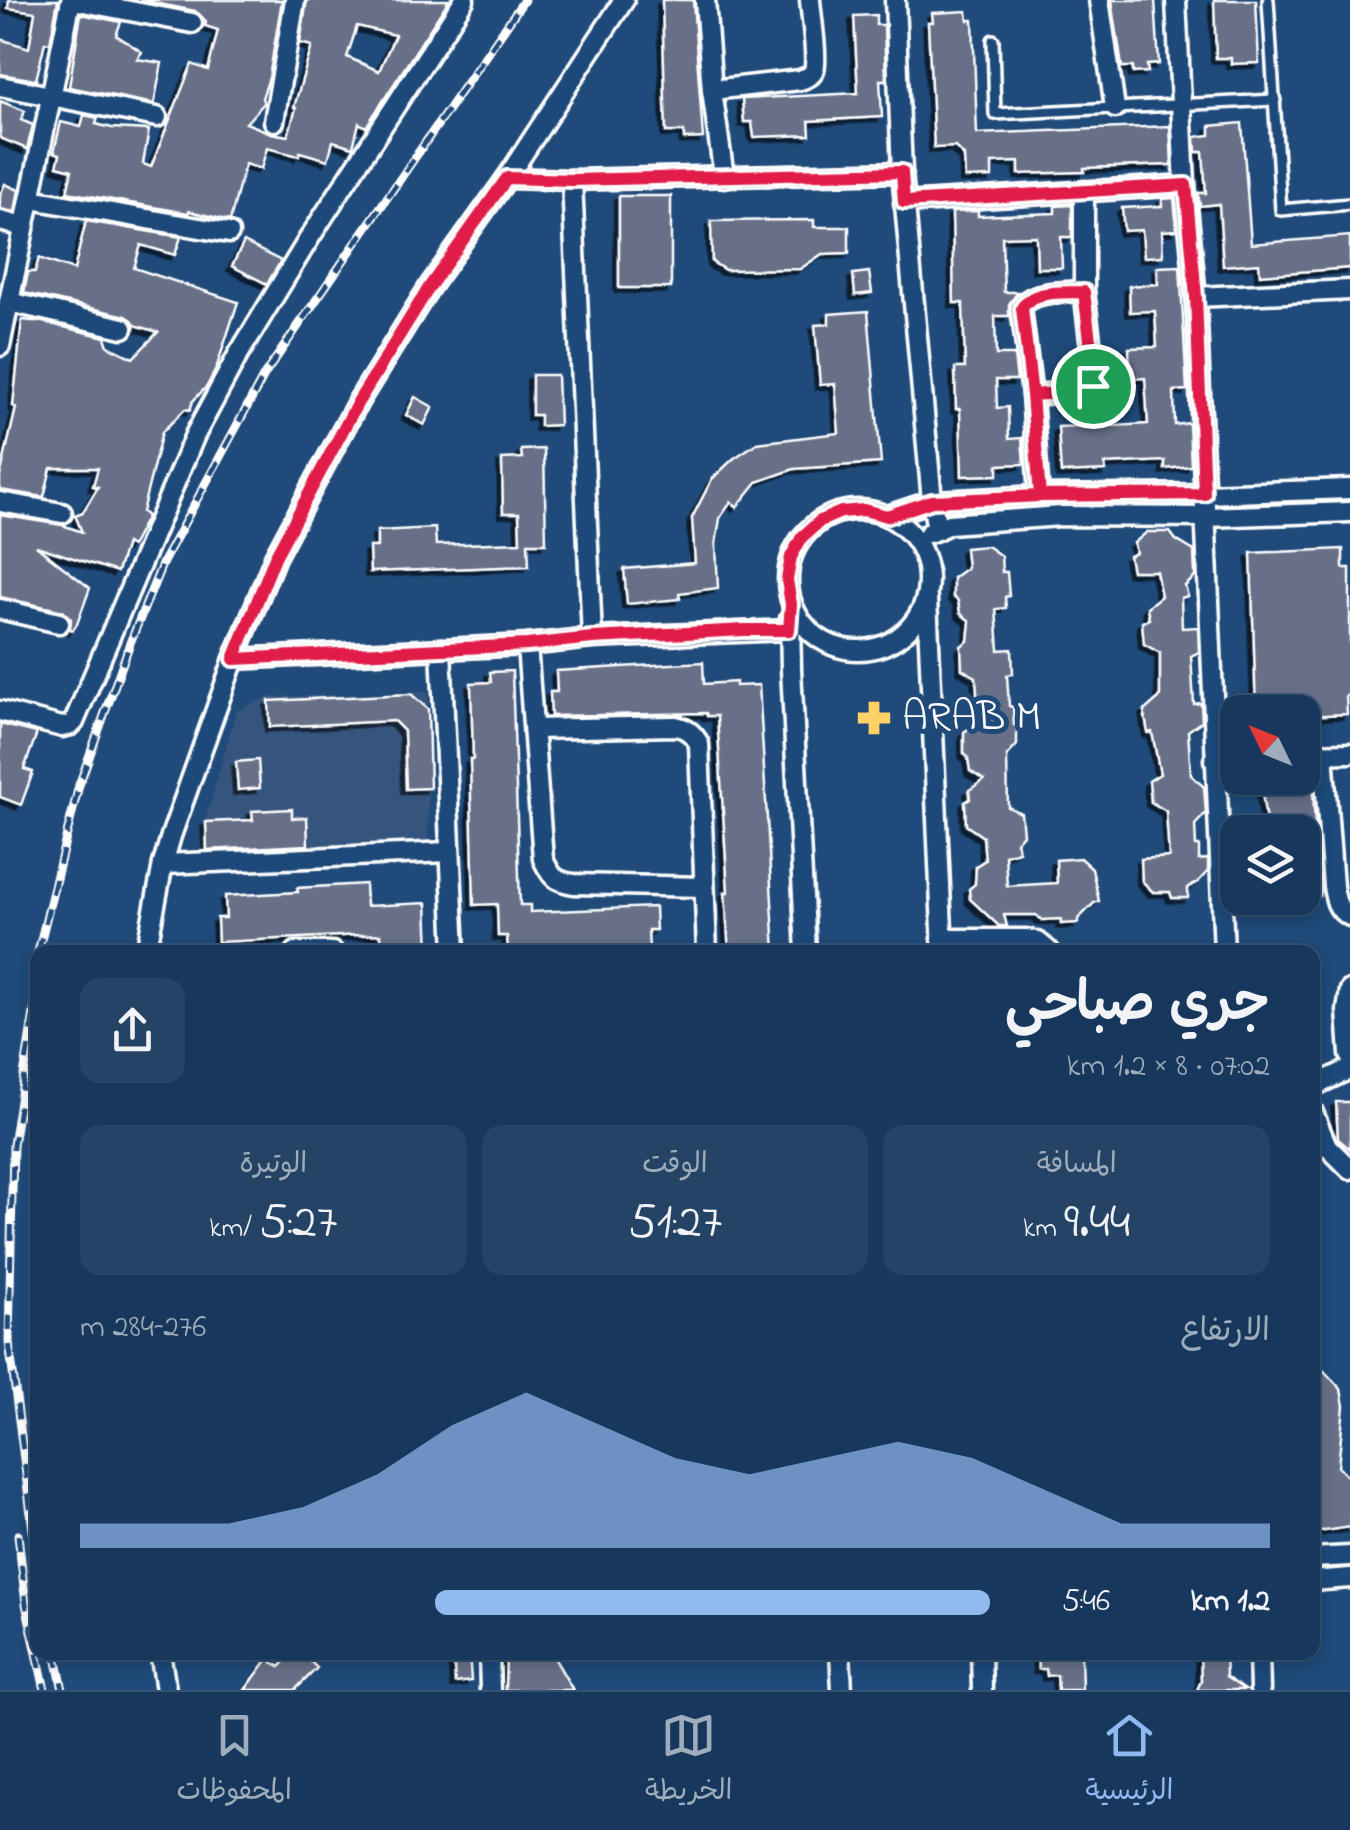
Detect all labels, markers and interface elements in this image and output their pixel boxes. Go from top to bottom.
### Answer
pin [1051,344,1136,429]
icon: arrive [1066,359,1121,414]
place label: ARAB M [902,688,1041,749]
north arrow [1220,695,1320,795]
map controls [1220,695,1320,915]
pharmacy icon: ARAB M [855,699,893,737]
button: layers [1220,815,1320,915]
text: جري صباحي [1005,966,1270,1046]
button: share [80,978,185,1083]
text: 07:02 · 8 × 1.2 km [1067,1044,1270,1091]
text: الوتيرة [240,1145,307,1186]
text: الوقت [642,1145,708,1186]
text: المسافة [1037,1145,1117,1186]
text: 5:27 [259,1187,337,1260]
text: 51:27 [628,1187,722,1260]
text: 9.44 [1064,1187,1130,1260]
text: /km [209,1209,259,1250]
text: km [1023,1209,1064,1250]
text: 276–284 m [80,1305,206,1352]
text: الارتفاع [1180,1309,1270,1356]
text: 5:46 [1062,1579,1110,1626]
text: 1.2 km [1191,1579,1270,1626]
tab: المحفوظات [177,1708,292,1814]
tab: الخريطة [645,1708,732,1814]
tab: الرئيسية [1086,1708,1173,1814]

